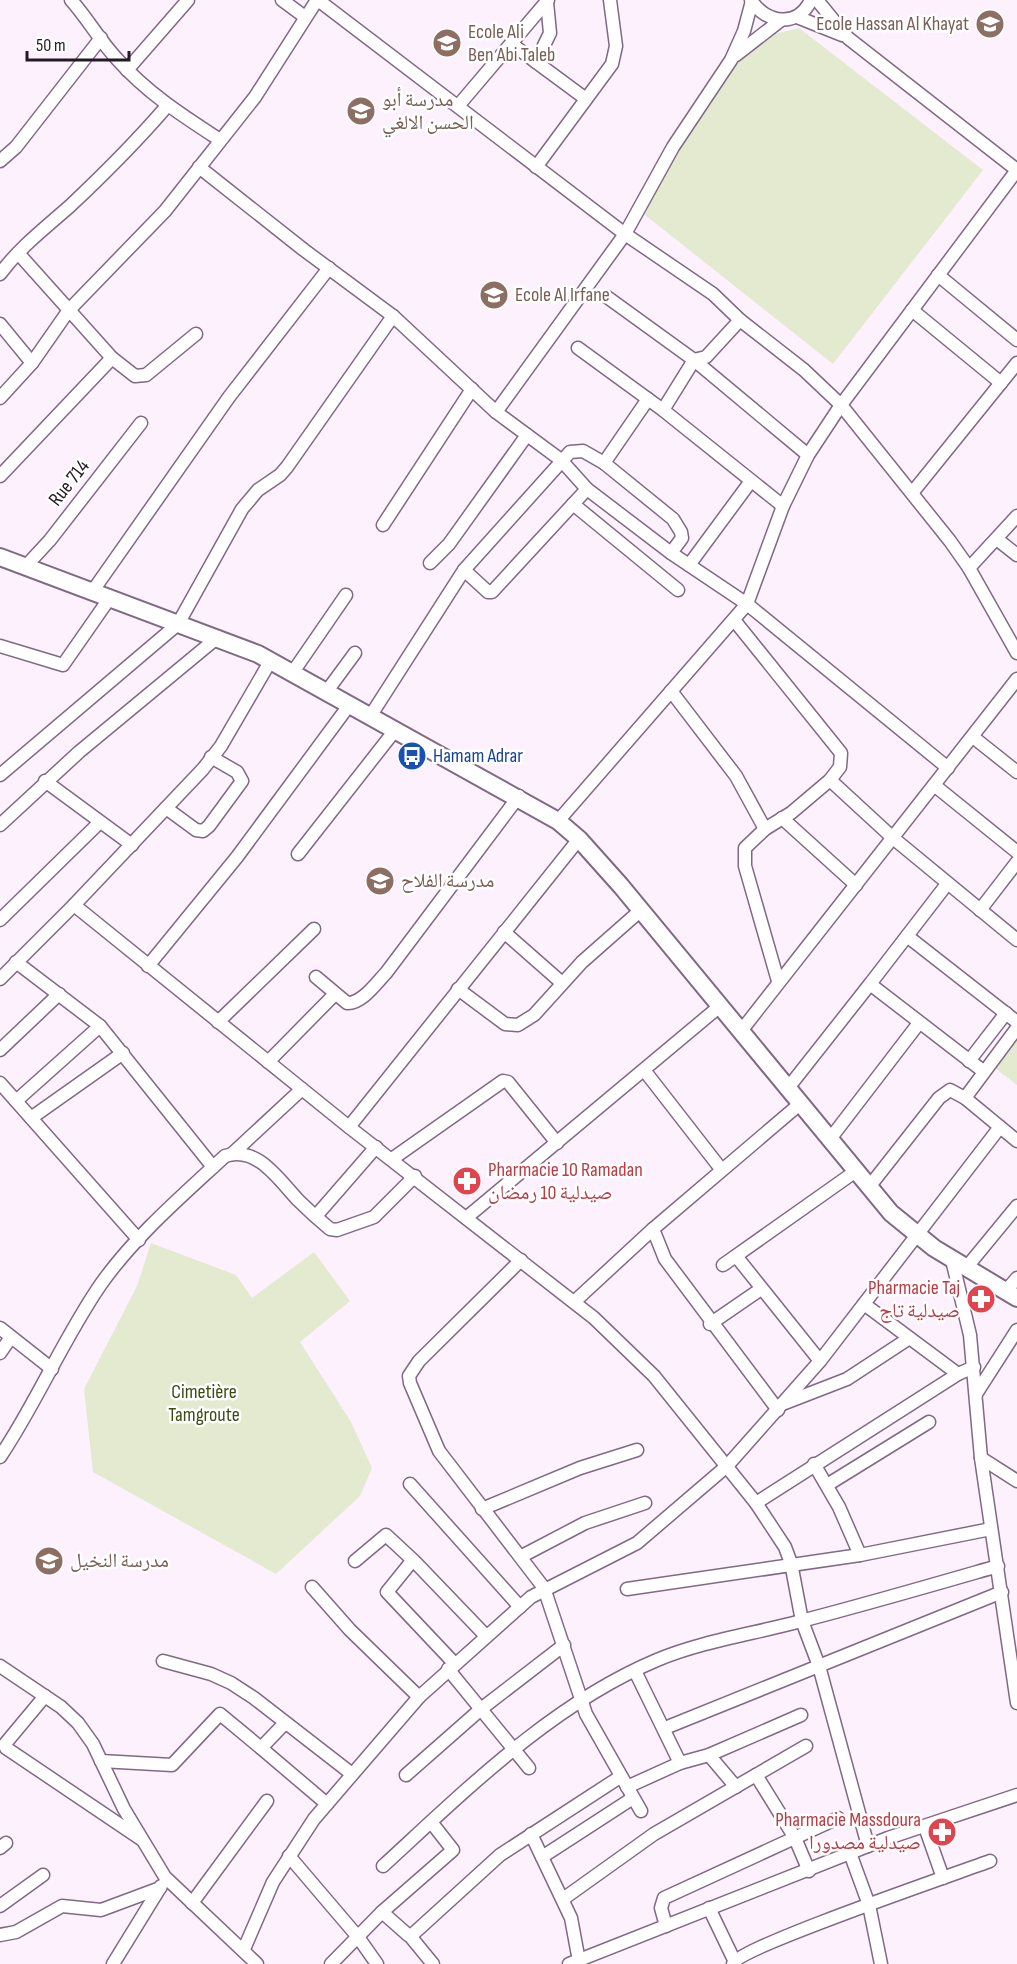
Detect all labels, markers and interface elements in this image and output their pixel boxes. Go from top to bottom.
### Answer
school or university icon: Ecole Hassan Al Khayat [974,8,1006,40]
place label: Ecole Hassan Al Khayat [816,12,969,36]
place label: Ecole Ali Ben Abi Taleb [468,20,555,67]
scale bar [27,24,129,62]
school or university icon: Ecole Ali Ben Abi Taleb [431,27,463,59]
text: 50 m [36,35,66,56]
place label: مدرسة أبو الحسن الالغي [382,87,474,138]
school or university icon: مدرسة أبو الحسن الالغي [345,95,377,127]
school or university icon: Ecole Al Irfane [478,279,510,311]
place label: Ecole Al Irfane [515,283,610,307]
street label: Rue 714 [43,455,95,511]
bus stop icon: Hamam Adrar [396,740,428,772]
place label: Hamam Adrar [433,744,523,768]
school or university icon: مدرسة الفلاح [364,865,396,897]
place label: مدرسة الفلاح [401,869,494,893]
place label: Pharmacie 10 Ramadan صيدلية 10 رمضان [488,1158,643,1205]
pharmacy icon: Pharmacie 10 Ramadan صيدلية 10 رمضان [451,1165,483,1197]
place label: Pharmacie Taj صيدلية تاج [868,1276,960,1323]
pharmacy icon: Pharmacie Taj صيدلية تاج [965,1283,997,1315]
park label: Cimetière Tamgroute [168,1380,240,1427]
school or university icon: مدرسة النخيل [33,1545,65,1577]
place label: مدرسة النخيل [70,1549,169,1573]
place label: Pharmacie Massdoura صيدلية مصدورا [775,1808,921,1855]
pharmacy icon: Pharmacie Massdoura صيدلية مصدورا [926,1816,958,1848]

